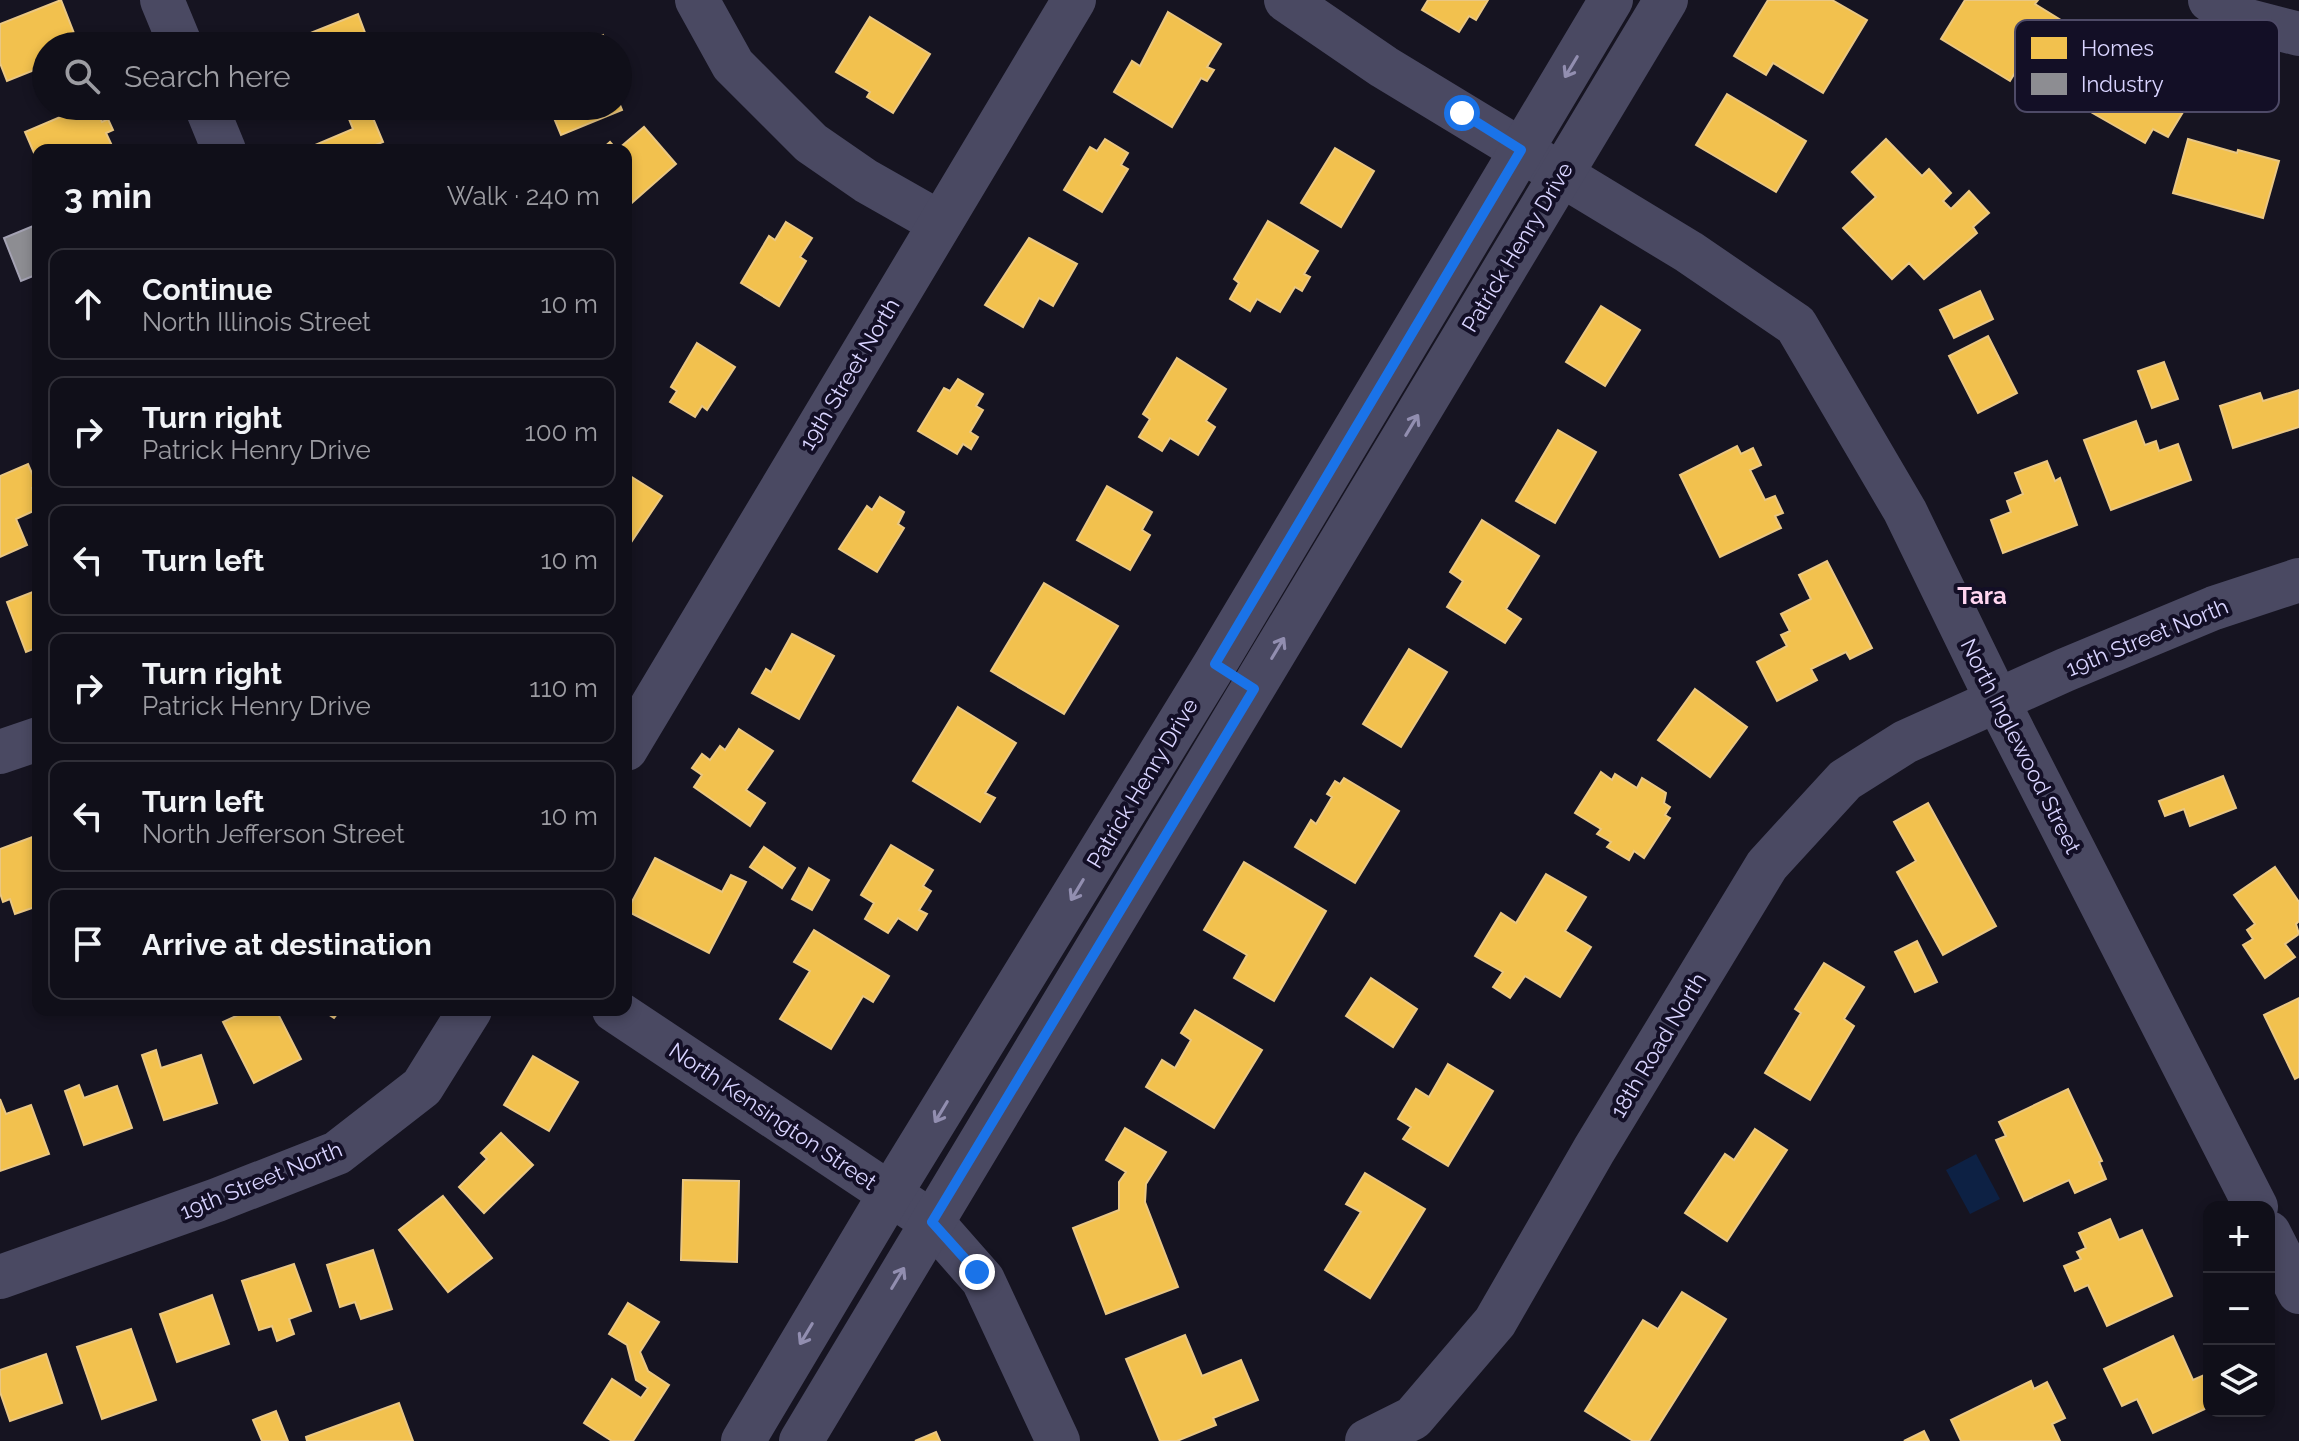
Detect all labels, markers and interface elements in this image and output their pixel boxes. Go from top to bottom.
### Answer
legend [2015,20,2279,112]
search box [32,32,632,120]
text: Homes [2081,35,2154,61]
icon: search [60,54,104,98]
one-way arrow [1563,55,1579,78]
text: Search here [124,59,291,94]
text: Industry [2081,71,2164,97]
route start [1444,95,1480,131]
street label: Patrick Henry Drive [1456,157,1578,337]
text: 3 min [64,176,152,216]
text: Walk · 240 m [447,181,600,211]
text: Continue [142,272,273,307]
icon: ahead [66,282,110,326]
text: 10 m [540,289,598,319]
street label: 19th Street North [793,293,905,455]
text: North Illinois Street [142,307,371,337]
text: Turn right [142,400,282,435]
icon: right [66,410,110,454]
one-way arrow [1404,414,1420,437]
text: 100 m [525,417,598,447]
text: Patrick Henry Drive [142,435,371,465]
icon: left [66,538,110,582]
text: Turn left [142,543,264,578]
text: 10 m [540,545,598,575]
district label: Tara [1957,581,2007,610]
street label: 19th Street North [2062,593,2232,681]
street label: North Inglewood Street [1955,634,2087,858]
one-way arrow [1271,637,1287,660]
text: Turn right [142,656,282,691]
icon: right [66,666,110,710]
text: 110 m [529,673,598,703]
text: Patrick Henry Drive [142,691,371,721]
street label: Patrick Henry Drive [1081,693,1203,873]
text: Turn left [142,784,264,819]
icon: left [66,794,110,838]
text: 10 m [540,801,598,831]
text: North Jefferson Street [142,819,405,849]
one-way arrow [1069,878,1085,901]
icon: arrive [66,922,110,966]
text: Arrive at destination [142,927,432,962]
street label: 18th Road North [1605,968,1711,1122]
street label: North Kensington Street [665,1037,882,1195]
one-way arrow [933,1100,949,1123]
street label: 19th Street North [176,1136,346,1224]
map controls [2203,1201,2275,1417]
button: + [2203,1201,2275,1273]
route end [959,1254,995,1290]
one-way arrow [891,1267,907,1290]
button: − [2203,1273,2275,1345]
one-way arrow [798,1322,814,1345]
button: layers [2203,1345,2275,1417]

